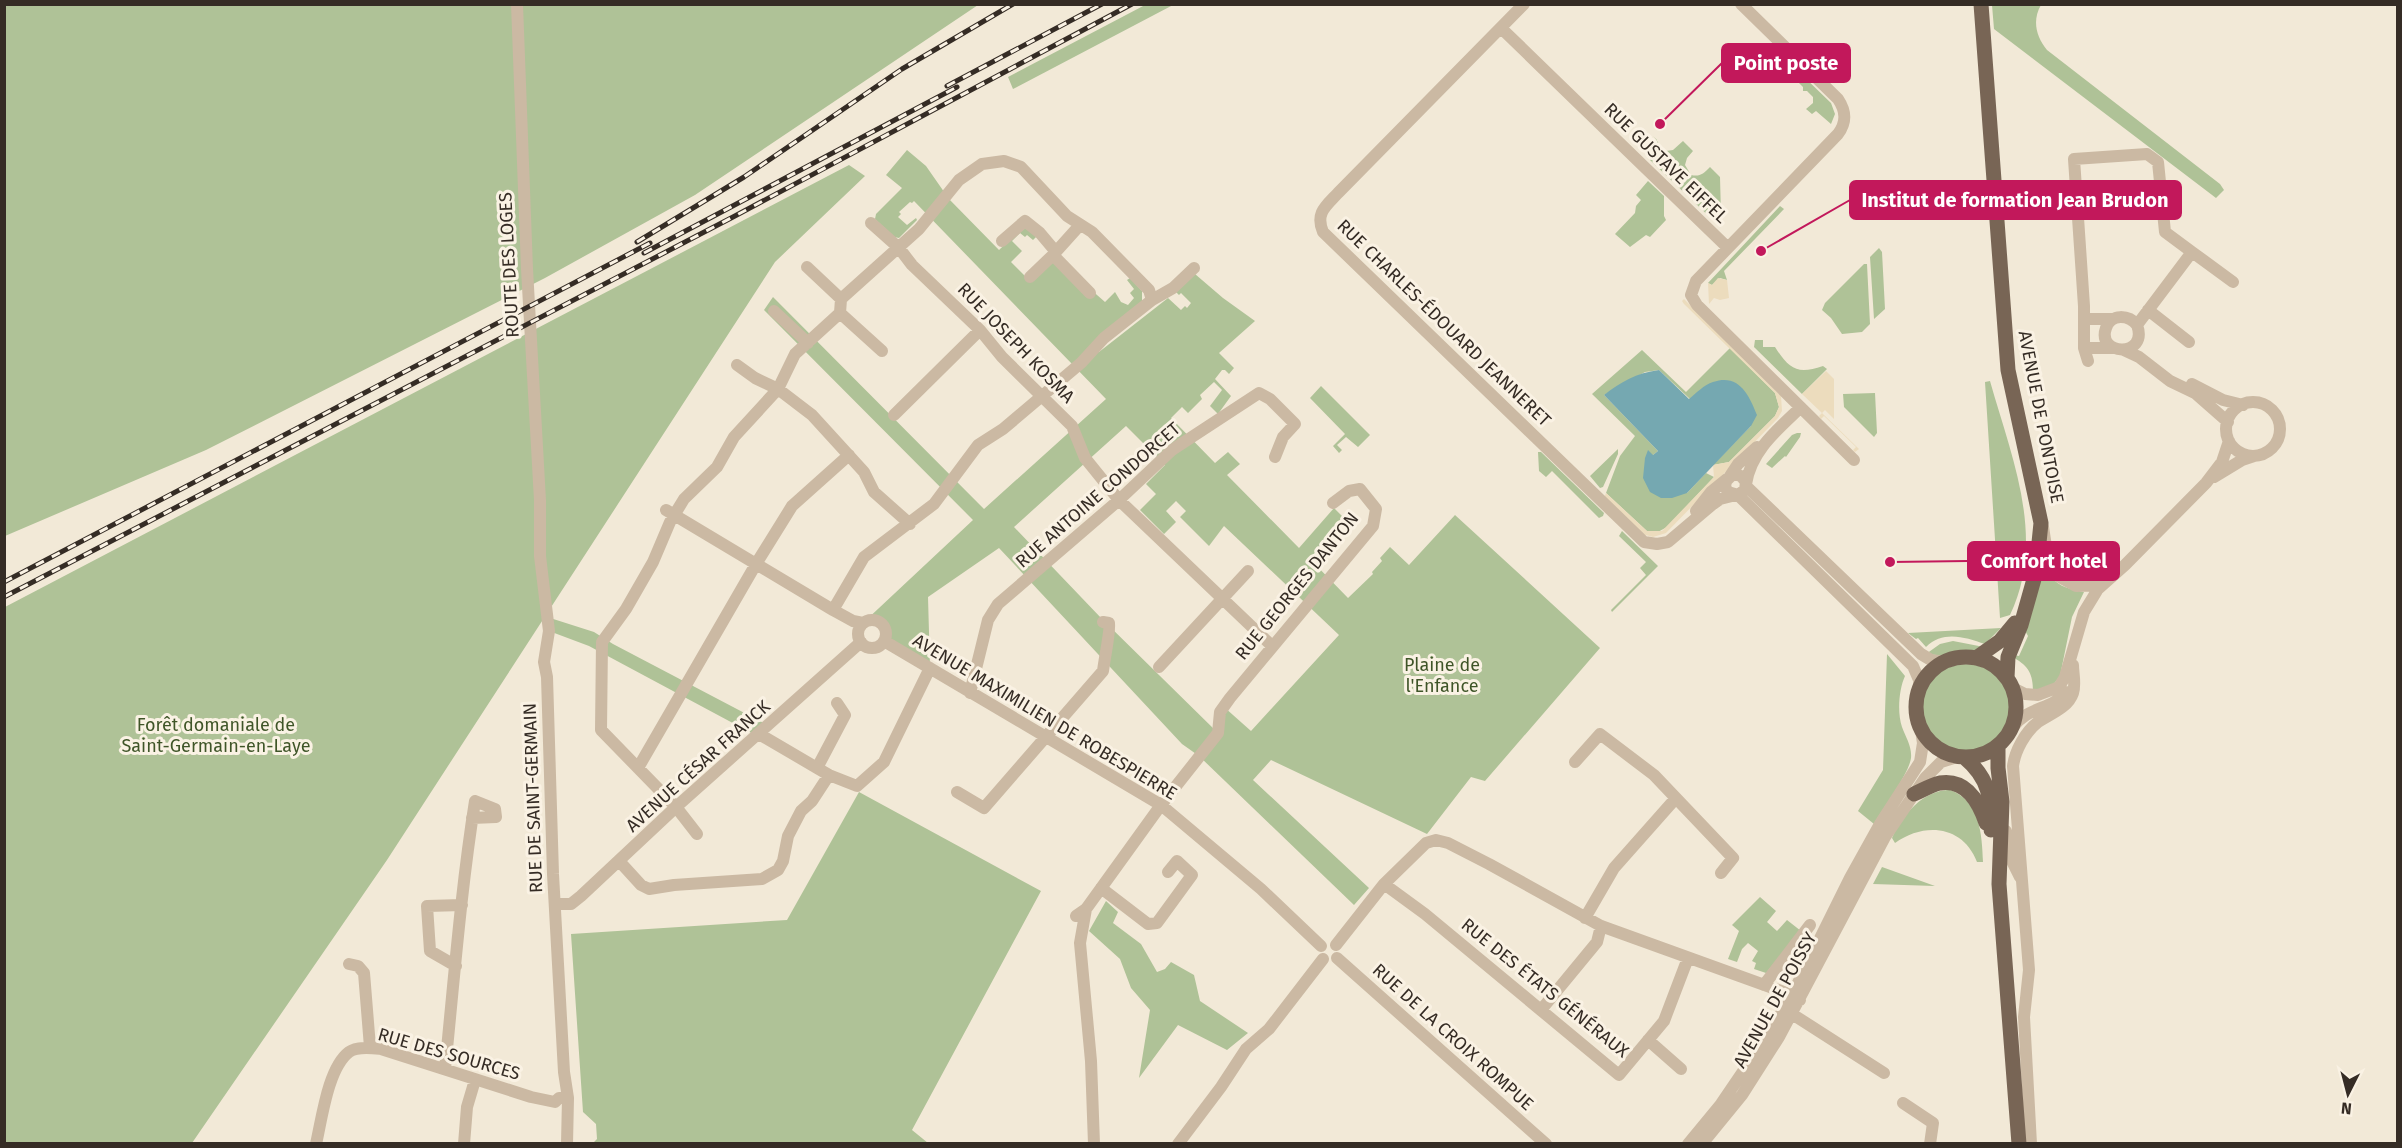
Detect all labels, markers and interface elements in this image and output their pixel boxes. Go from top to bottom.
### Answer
callout: Point poste [1722,44,1850,82]
text: Point poste [1734,51,1838,75]
street label: RUE GUSTAVE EIFFEL [1599,98,1733,228]
callout: Institut de formation Jean Brudon [1850,181,2181,219]
text: Institut de formation Jean Brudon [1861,188,2169,212]
street label: ROUTE DES LOGES [494,192,524,338]
street label: RUE CHARLES-ÉDOUARD JEANNERET [1333,214,1557,432]
street label: RUE JOSEPH KOSMA [953,278,1080,408]
street label: AVENUE DE PONTOISE [2013,329,2069,505]
street label: RUE ANTOINE CONDORCET [1011,417,1185,573]
street label: RUE GEORGES DANTON [1231,508,1363,664]
callout: Comfort hotel [1968,542,2119,580]
text: Comfort hotel [1981,549,2107,573]
street label: AVENUE MAXIMILIEN DE ROBESPIERRE [909,629,1181,805]
park label: Plaine de l'Enfance [1404,654,1480,697]
street label: AVENUE CÉSAR FRANCK [621,694,775,837]
street label: RUE DE SAINT-GERMAIN [519,703,547,893]
park label: Forêt domaniale de Saint-Germain-en-Laye [122,714,310,757]
street label: RUE DES ÉTATS GÉNÉRAUX [1457,913,1634,1063]
street label: AVENUE DE POISSY [1729,928,1821,1072]
street label: RUE DE LA CROIX ROMPUE [1368,959,1538,1115]
street label: RUE DES SOURCES [375,1023,523,1085]
north arrow [2318,1064,2378,1124]
text: N [2340,1098,2353,1118]

